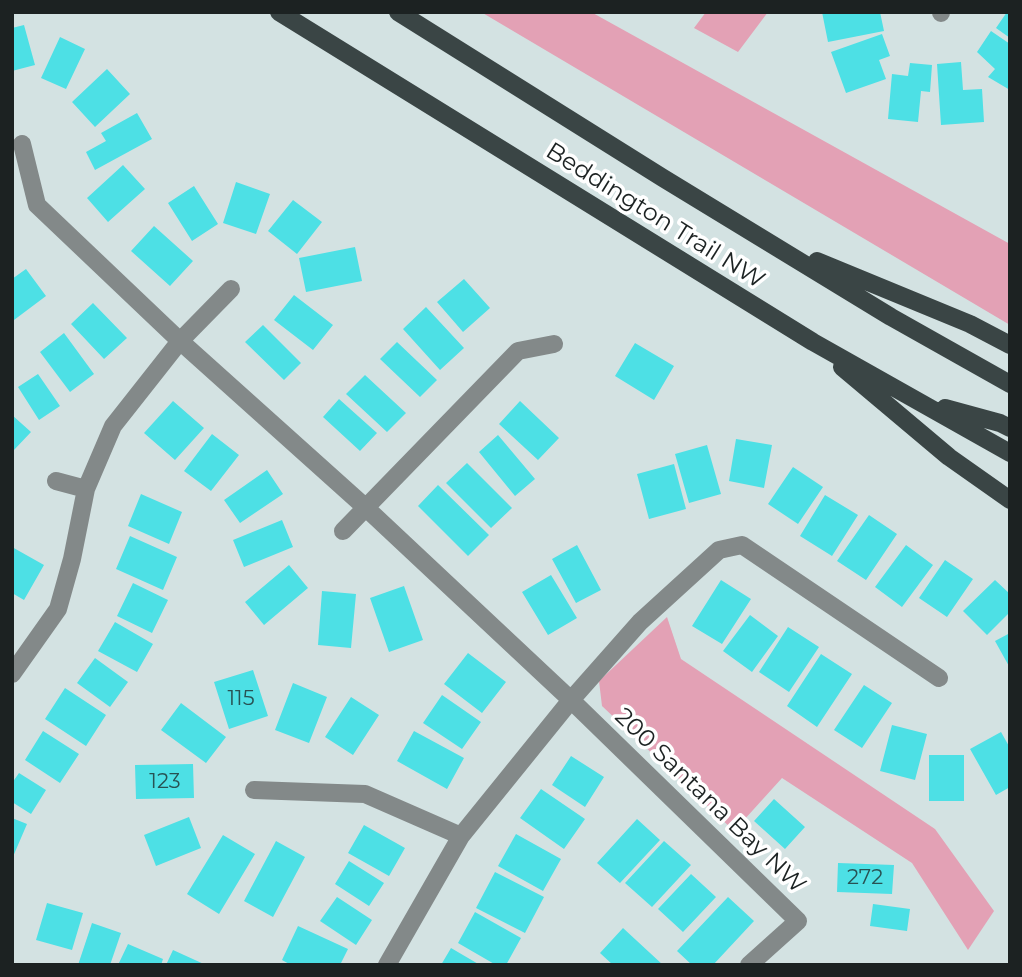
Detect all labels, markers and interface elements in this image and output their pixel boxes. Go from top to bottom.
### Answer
street label: Beddington Trail NW [540,137,770,295]
house number: 115 [227,686,255,712]
street label: 200 Santana Bay NW [609,702,811,900]
house number: 123 [149,769,181,795]
house number: 272 [847,865,883,891]

